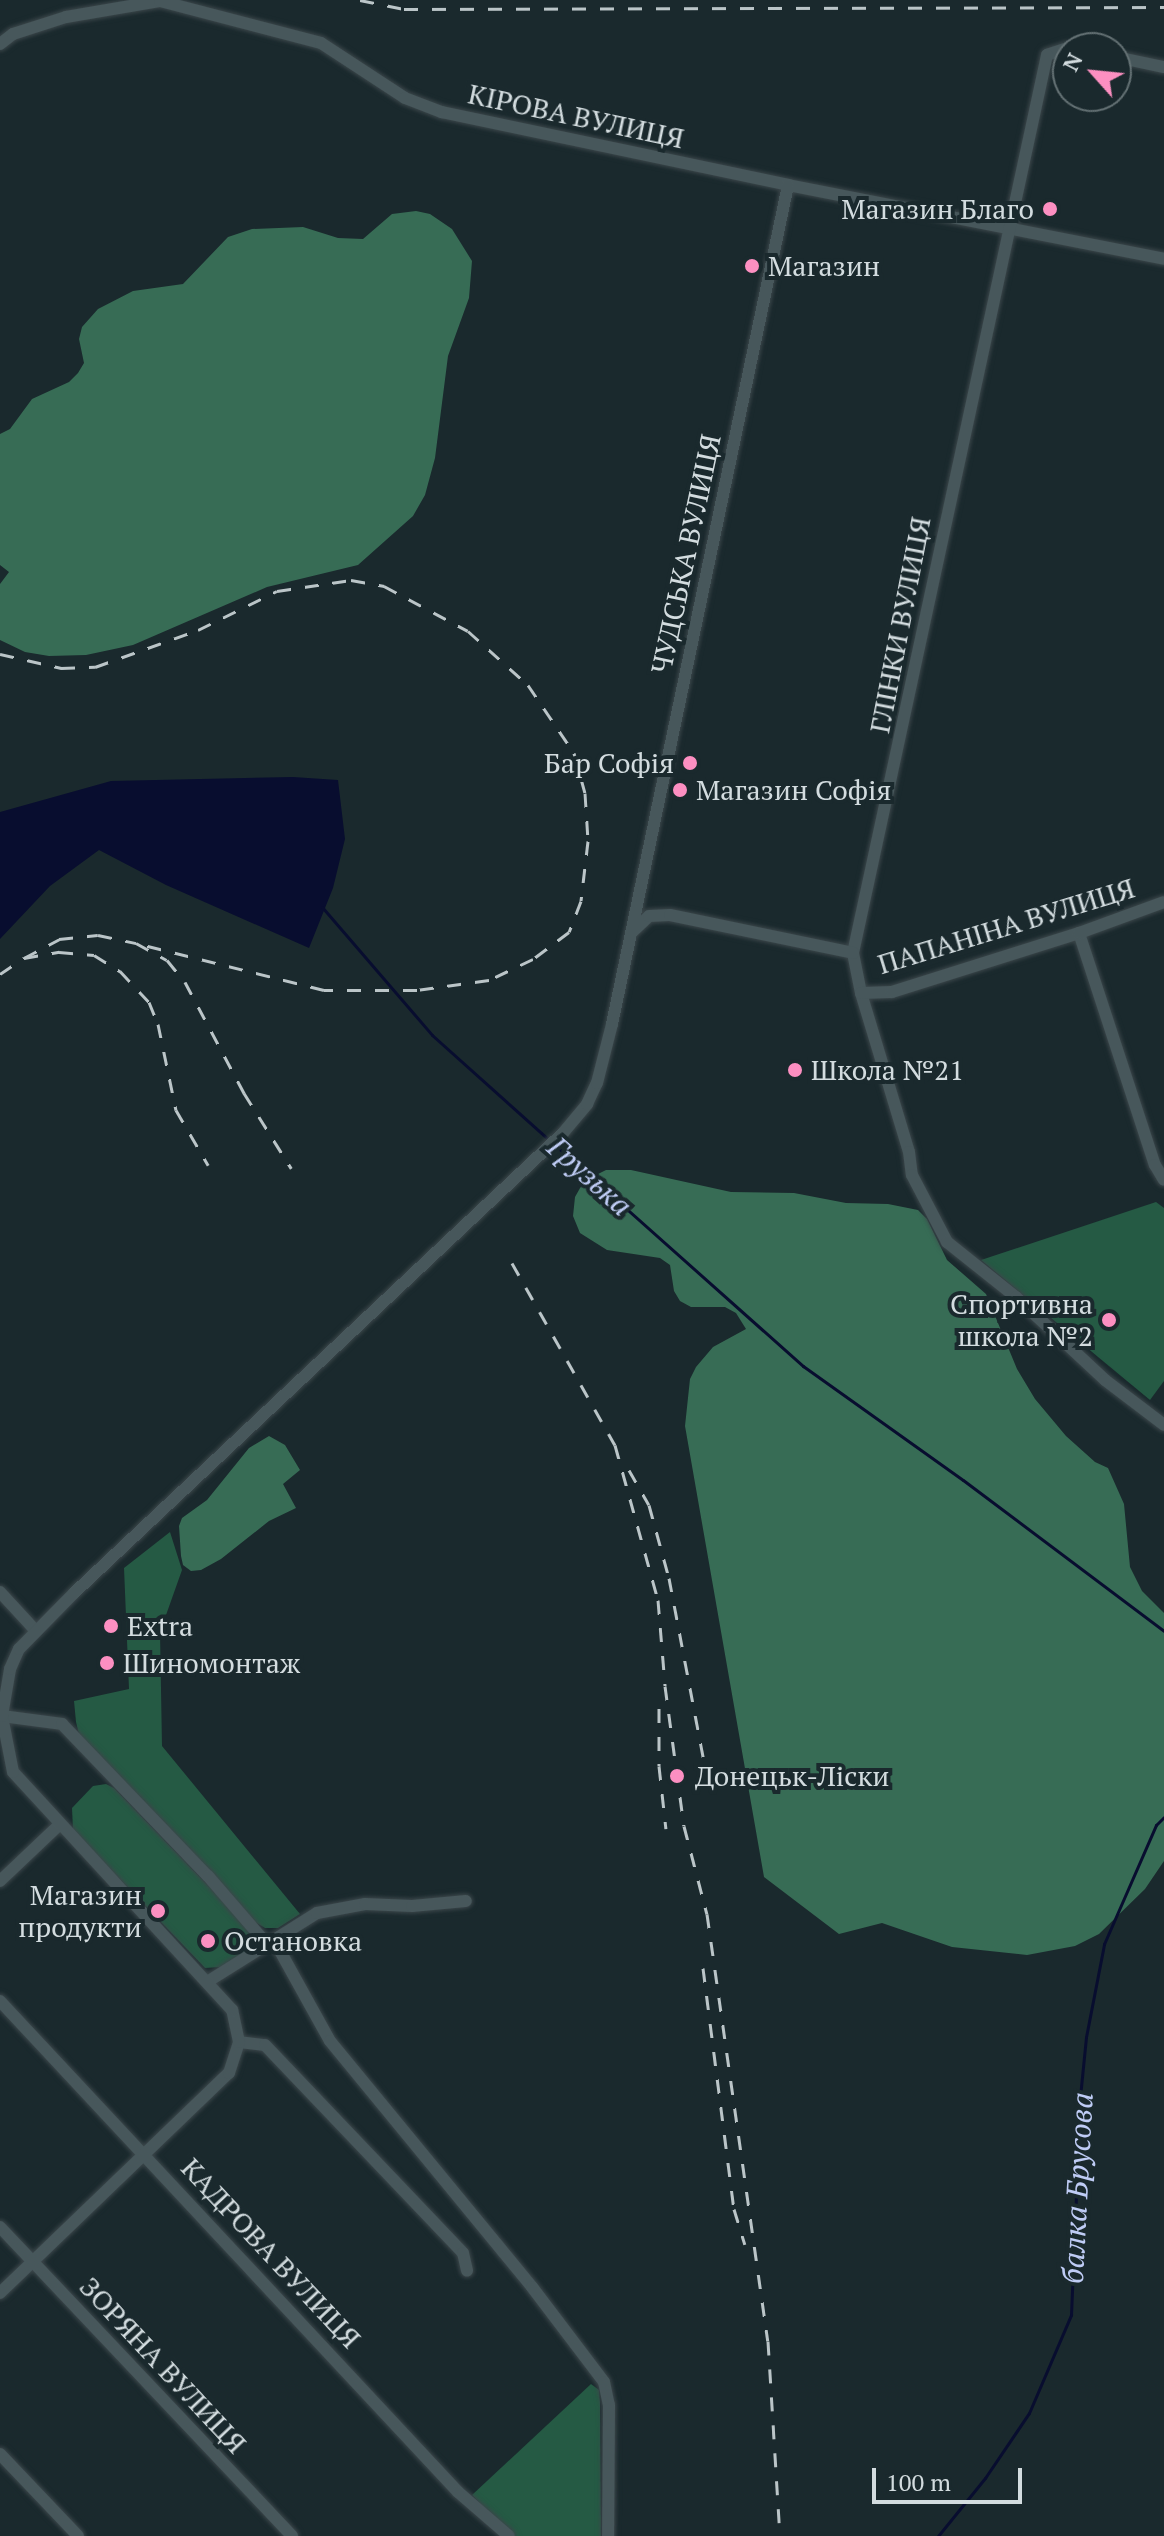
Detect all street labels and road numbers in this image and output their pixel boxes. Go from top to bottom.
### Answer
street label: КІРОВА ВУЛИЦЯ [465,77,687,155]
street label: ЧУДСЬКА ВУЛИЦЯ [644,431,728,677]
street label: ГЛІНКИ ВУЛИЦЯ [863,514,937,736]
street label: ПАПАНІНА ВУЛИЦЯ [873,871,1139,981]
street label: КАДРОВА ВУЛИЦЯ [174,2151,368,2355]
street label: ЗОРЯНА ВУЛИЦЯ [73,2270,253,2460]

